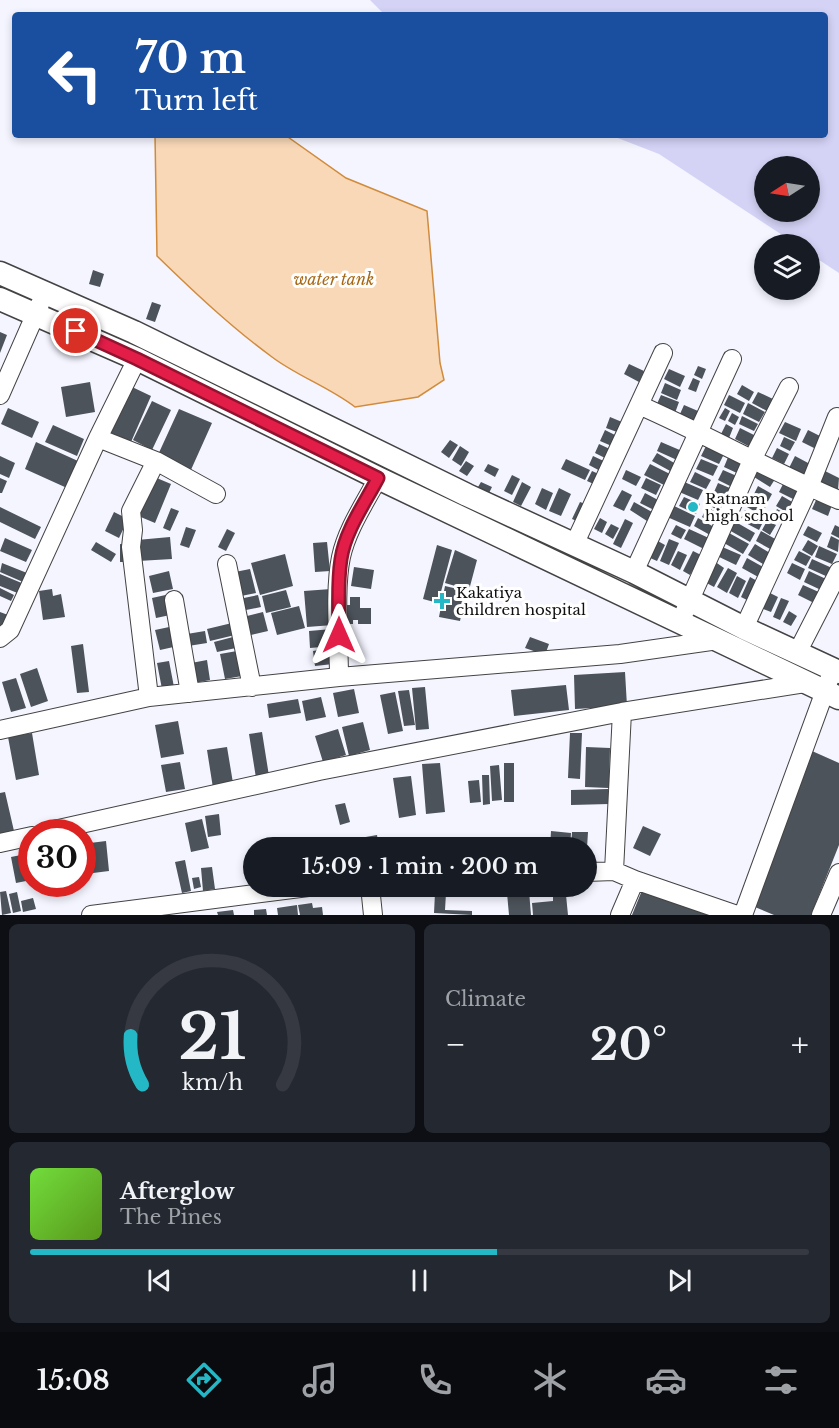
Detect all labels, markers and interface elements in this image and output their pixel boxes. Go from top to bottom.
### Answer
text: 70 m [135,32,246,84]
icon: left [36,36,114,114]
text: Turn left [135,84,258,117]
north arrow [754,156,820,222]
map controls [754,156,820,300]
button: layers [754,234,820,300]
water label: water tank [294,269,374,289]
pin [50,305,101,356]
icon: arrive [59,314,92,347]
place label: Ratnam high school [705,489,794,525]
marker: Ratnam high school [686,500,700,514]
place label: Kakatiya children hospital [456,583,586,619]
marker: Kakatiya children hospital [433,592,451,610]
position arrow [307,603,371,667]
speed limit sign: 30 [18,819,96,897]
text: 15:09 · 1 min · 200 m [302,853,538,880]
text: Climate [445,987,526,1011]
text: 21 [178,998,246,1076]
text: 20° [590,1016,667,1072]
text: − [445,1024,466,1065]
text: + [791,1024,809,1065]
text: km/h [182,1070,243,1097]
text: Afterglow [120,1178,235,1205]
text: The Pines [120,1205,222,1229]
icon: previous [143,1264,176,1297]
icon: pause [403,1264,436,1297]
icon: next [663,1264,696,1297]
icon: directions [183,1359,225,1401]
icon: music [299,1359,341,1401]
icon: phone [414,1359,456,1401]
icon: climate [529,1359,571,1401]
icon: car [645,1359,687,1401]
icon: filters [760,1359,802,1401]
text: 15:08 [37,1364,110,1397]

